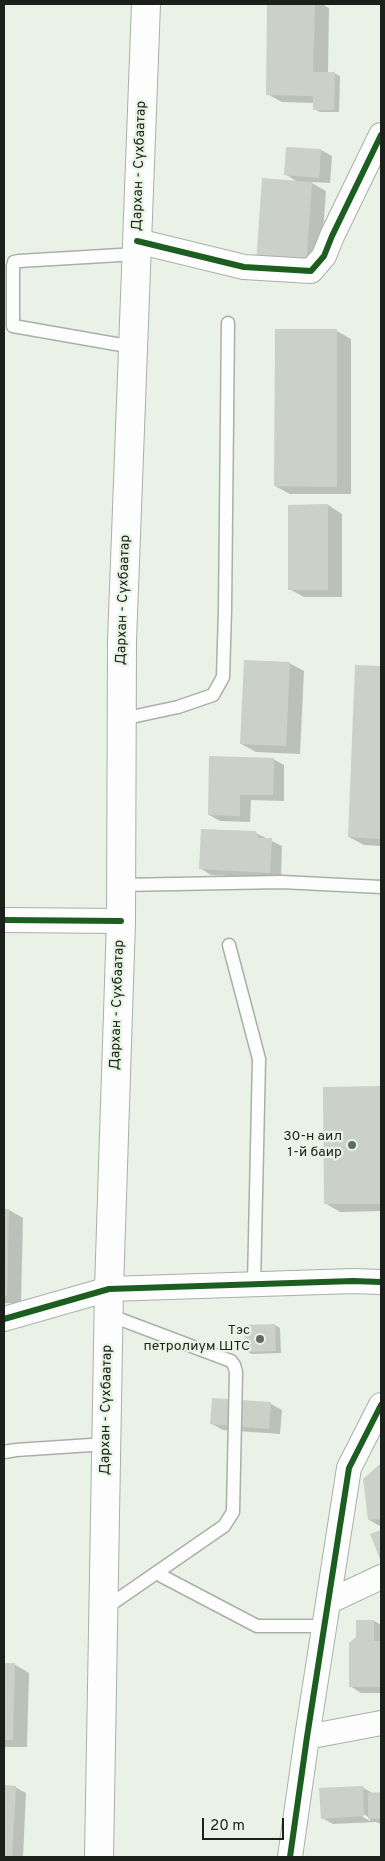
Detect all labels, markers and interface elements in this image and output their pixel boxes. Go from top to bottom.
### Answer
street label: Дархан - Сүхбаатар [129,100,151,232]
street label: Дархан - Сүхбаатар [113,534,135,666]
street label: Дархан - Сүхбаатар [107,939,129,1071]
place label: 30-н аил 1-й баир [283,1129,342,1162]
marker: 30-н аил 1-й баир [346,1139,358,1151]
place label: Тэс петролиум ШТС [143,1323,250,1355]
marker: Тэс петролиум ШТС [254,1333,266,1345]
street label: Дархан - Сүхбаатар [97,1345,117,1475]
scale bar [205,1808,288,1840]
text: 20 m [210,1817,245,1836]

